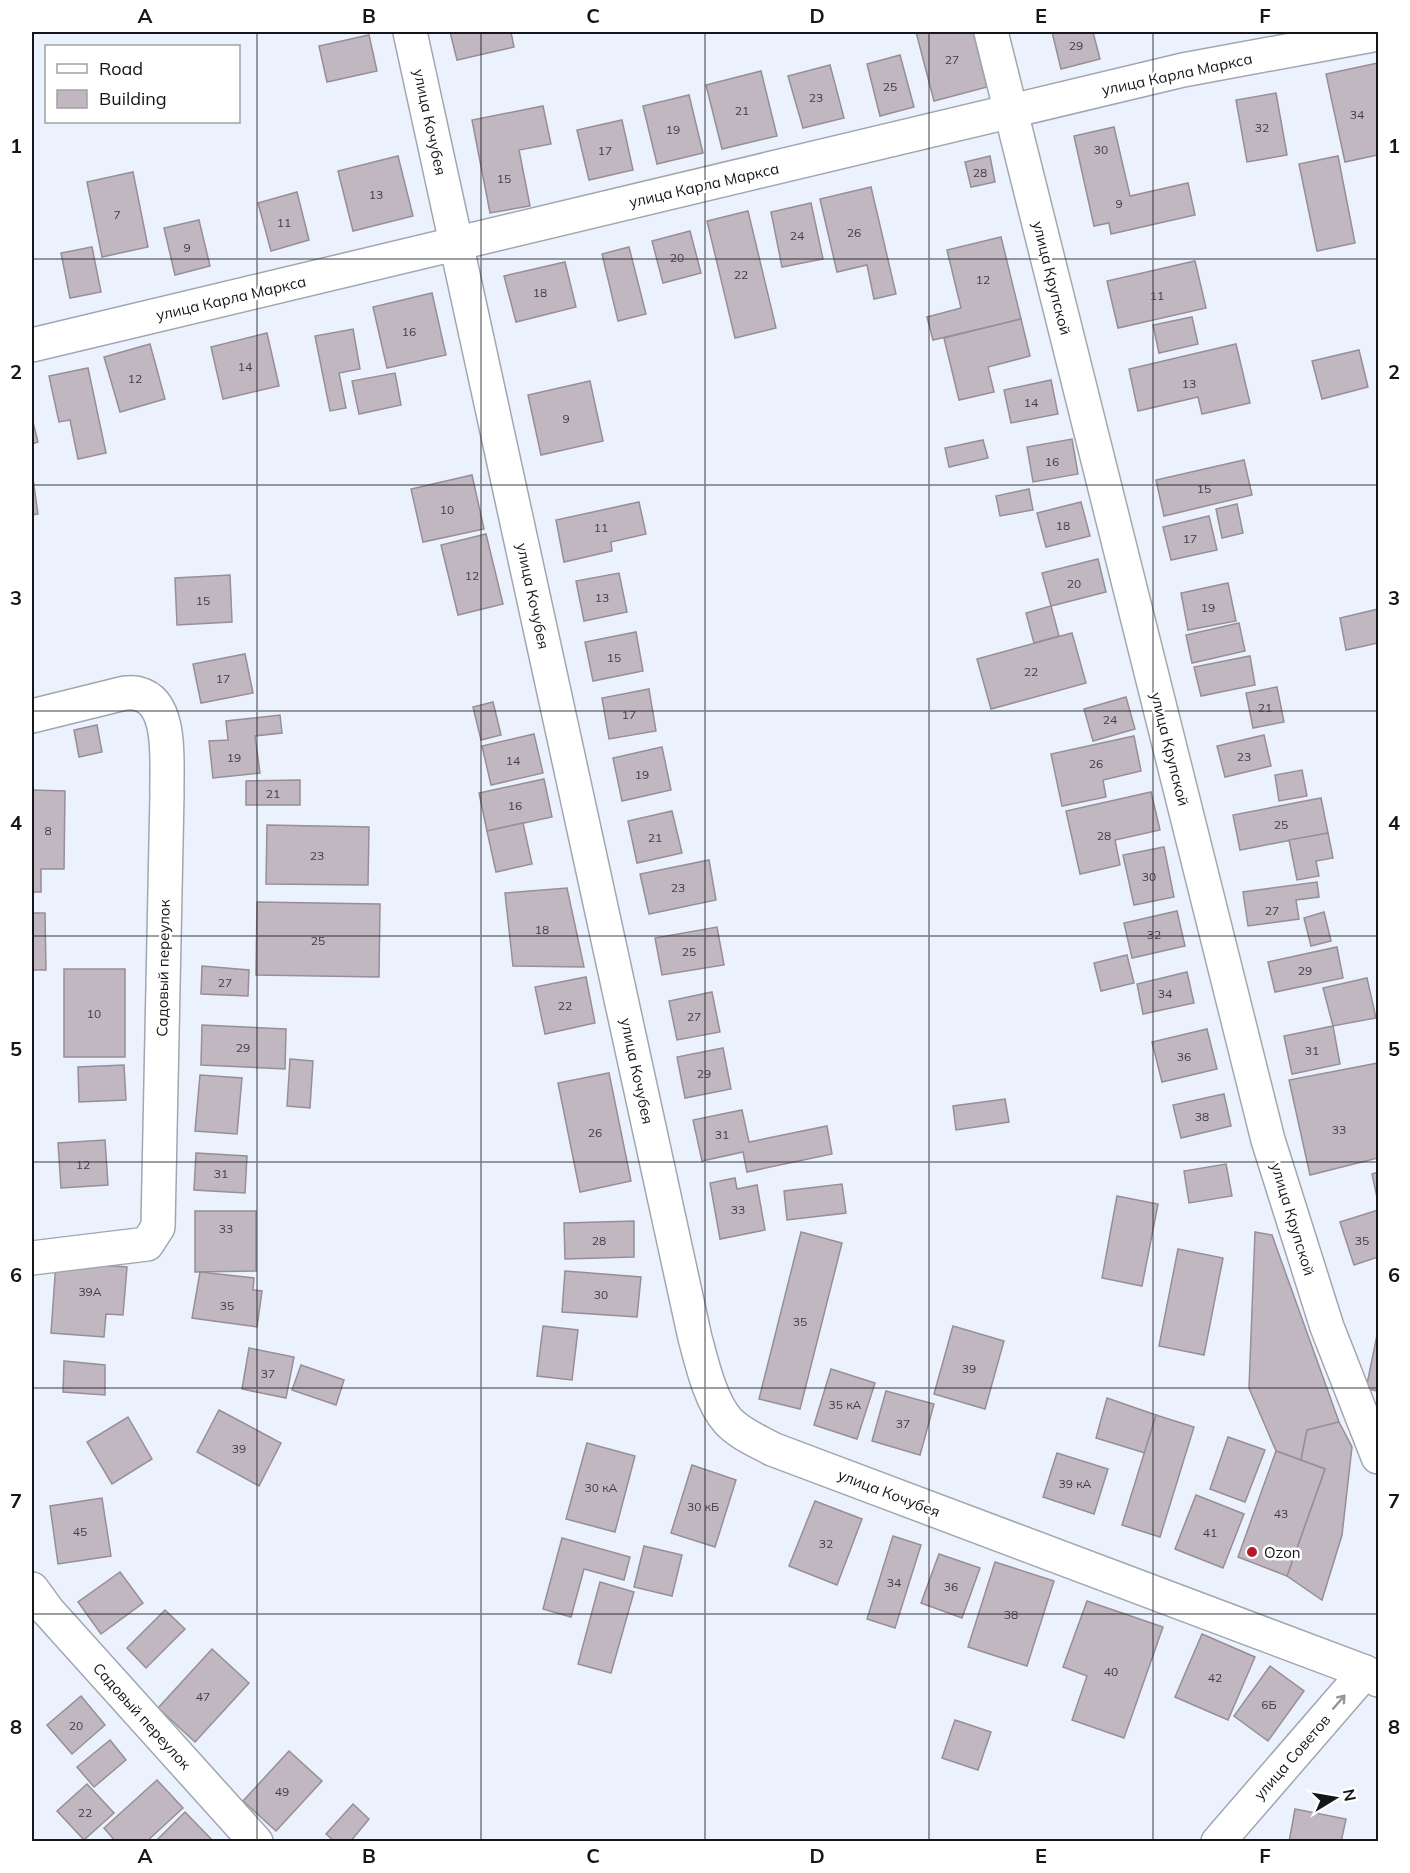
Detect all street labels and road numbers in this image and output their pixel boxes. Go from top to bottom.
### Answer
street label: улица Карла Маркса [1100,49,1254,99]
street label: улица Кочубея [409,67,451,177]
street label: улица Карла Маркса [627,158,781,212]
street label: улица Крупской [1029,219,1075,337]
street label: улица Карла Маркса [154,271,308,325]
street label: улица Кочубея [512,541,554,651]
street label: улица Крупской [1147,690,1193,808]
street label: Садовый переулок [152,898,174,1037]
street label: улица Кочубея [616,1016,658,1126]
street label: улица Крупской [1267,1160,1319,1278]
street label: улица Кочубея [835,1465,943,1521]
street label: Садовый переулок [89,1659,196,1774]
street label: улица Советов [1250,1710,1334,1804]

